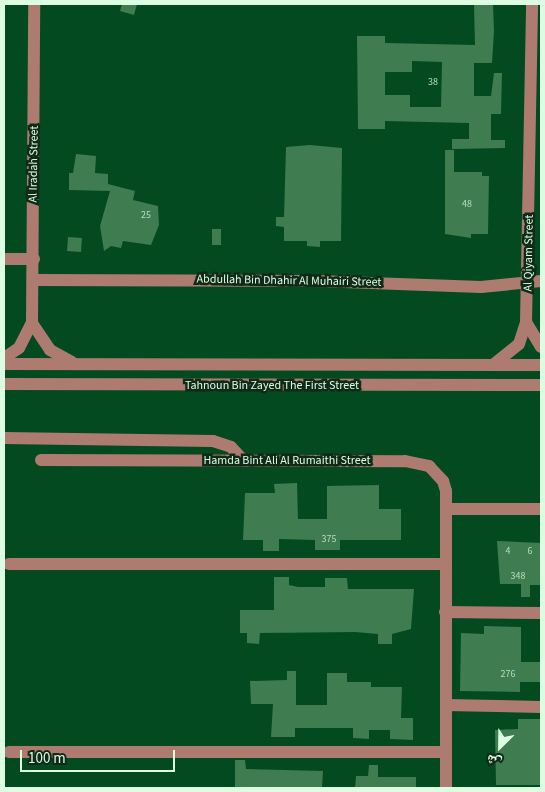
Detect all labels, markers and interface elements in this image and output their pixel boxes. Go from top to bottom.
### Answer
house number: 38 [428,77,438,89]
street label: Al Iradah Street [26,126,42,202]
house number: 48 [462,199,472,211]
house number: 25 [141,210,151,222]
street label: Al Qiyam Street [521,215,537,291]
street label: Abdullah Bin Dhahir Al Muhairi Street [197,272,381,290]
street label: Tahnoun Bin Zayed The First Street [185,379,359,393]
street label: Hamda Bint Ali Al Rumaithi Street [203,454,371,468]
house number: 375 [322,534,336,546]
house number: 4 [506,546,510,558]
house number: 6 [528,546,532,558]
house number: 348 [511,571,525,583]
house number: 276 [501,669,515,681]
north arrow [475,722,525,772]
scale bar [22,740,178,772]
text: 100 m [28,748,66,769]
text: ش [483,749,505,773]

